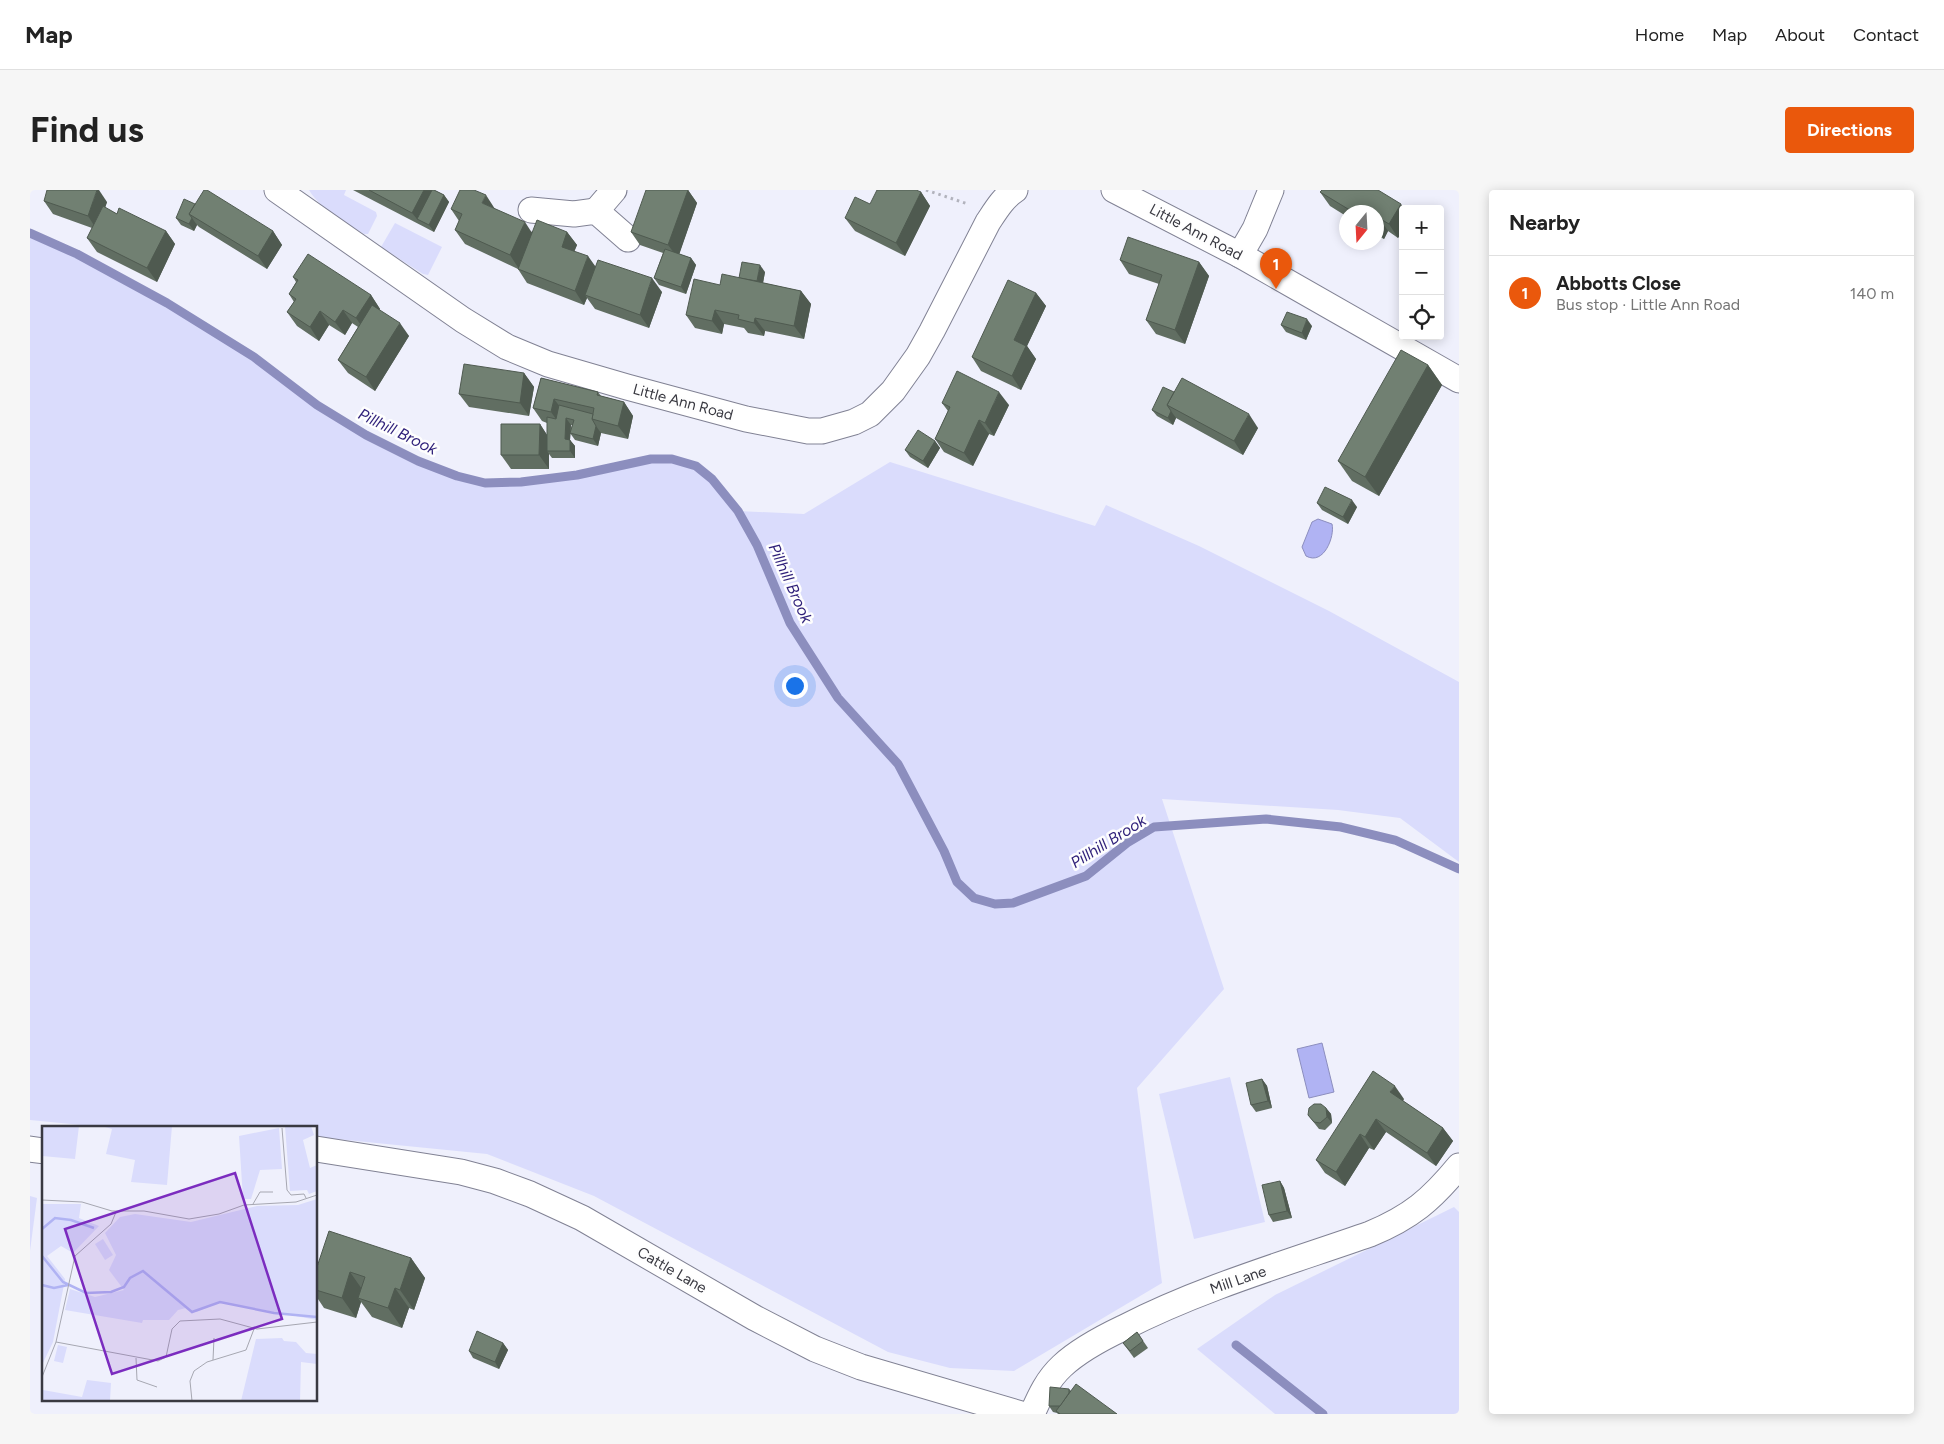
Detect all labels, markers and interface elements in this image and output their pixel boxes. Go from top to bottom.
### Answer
text: Map [25,20,73,49]
text: Home [1635,24,1684,46]
text: Map [1712,24,1747,46]
text: About [1775,24,1825,46]
text: Contact [1853,24,1919,46]
button: Directions [1785,107,1914,153]
text: Find us [30,109,144,151]
street label: Little Ann Road [1146,200,1246,264]
north arrow [1339,205,1384,250]
map controls [1399,205,1444,340]
button: + [1399,205,1444,250]
text: Nearby [1509,210,1580,235]
pin: 1 [1260,248,1292,289]
button: − [1399,250,1444,295]
text: Abbotts Close [1556,272,1681,295]
text: 1 [1522,284,1528,303]
text: 140 m [1850,284,1894,303]
button: locate [1399,295,1444,340]
text: Bus stop · Little Ann Road [1556,295,1740,314]
street label: Little Ann Road [631,380,735,424]
water label: Pillhill Brook [355,404,441,459]
water label: Pillhill Brook [764,540,817,627]
your location [782,673,808,699]
water label: Pillhill Brook [1067,810,1151,872]
inset map [42,1126,318,1402]
street label: Cattle Lane [634,1243,710,1297]
street label: Mill Lane [1207,1262,1269,1298]

